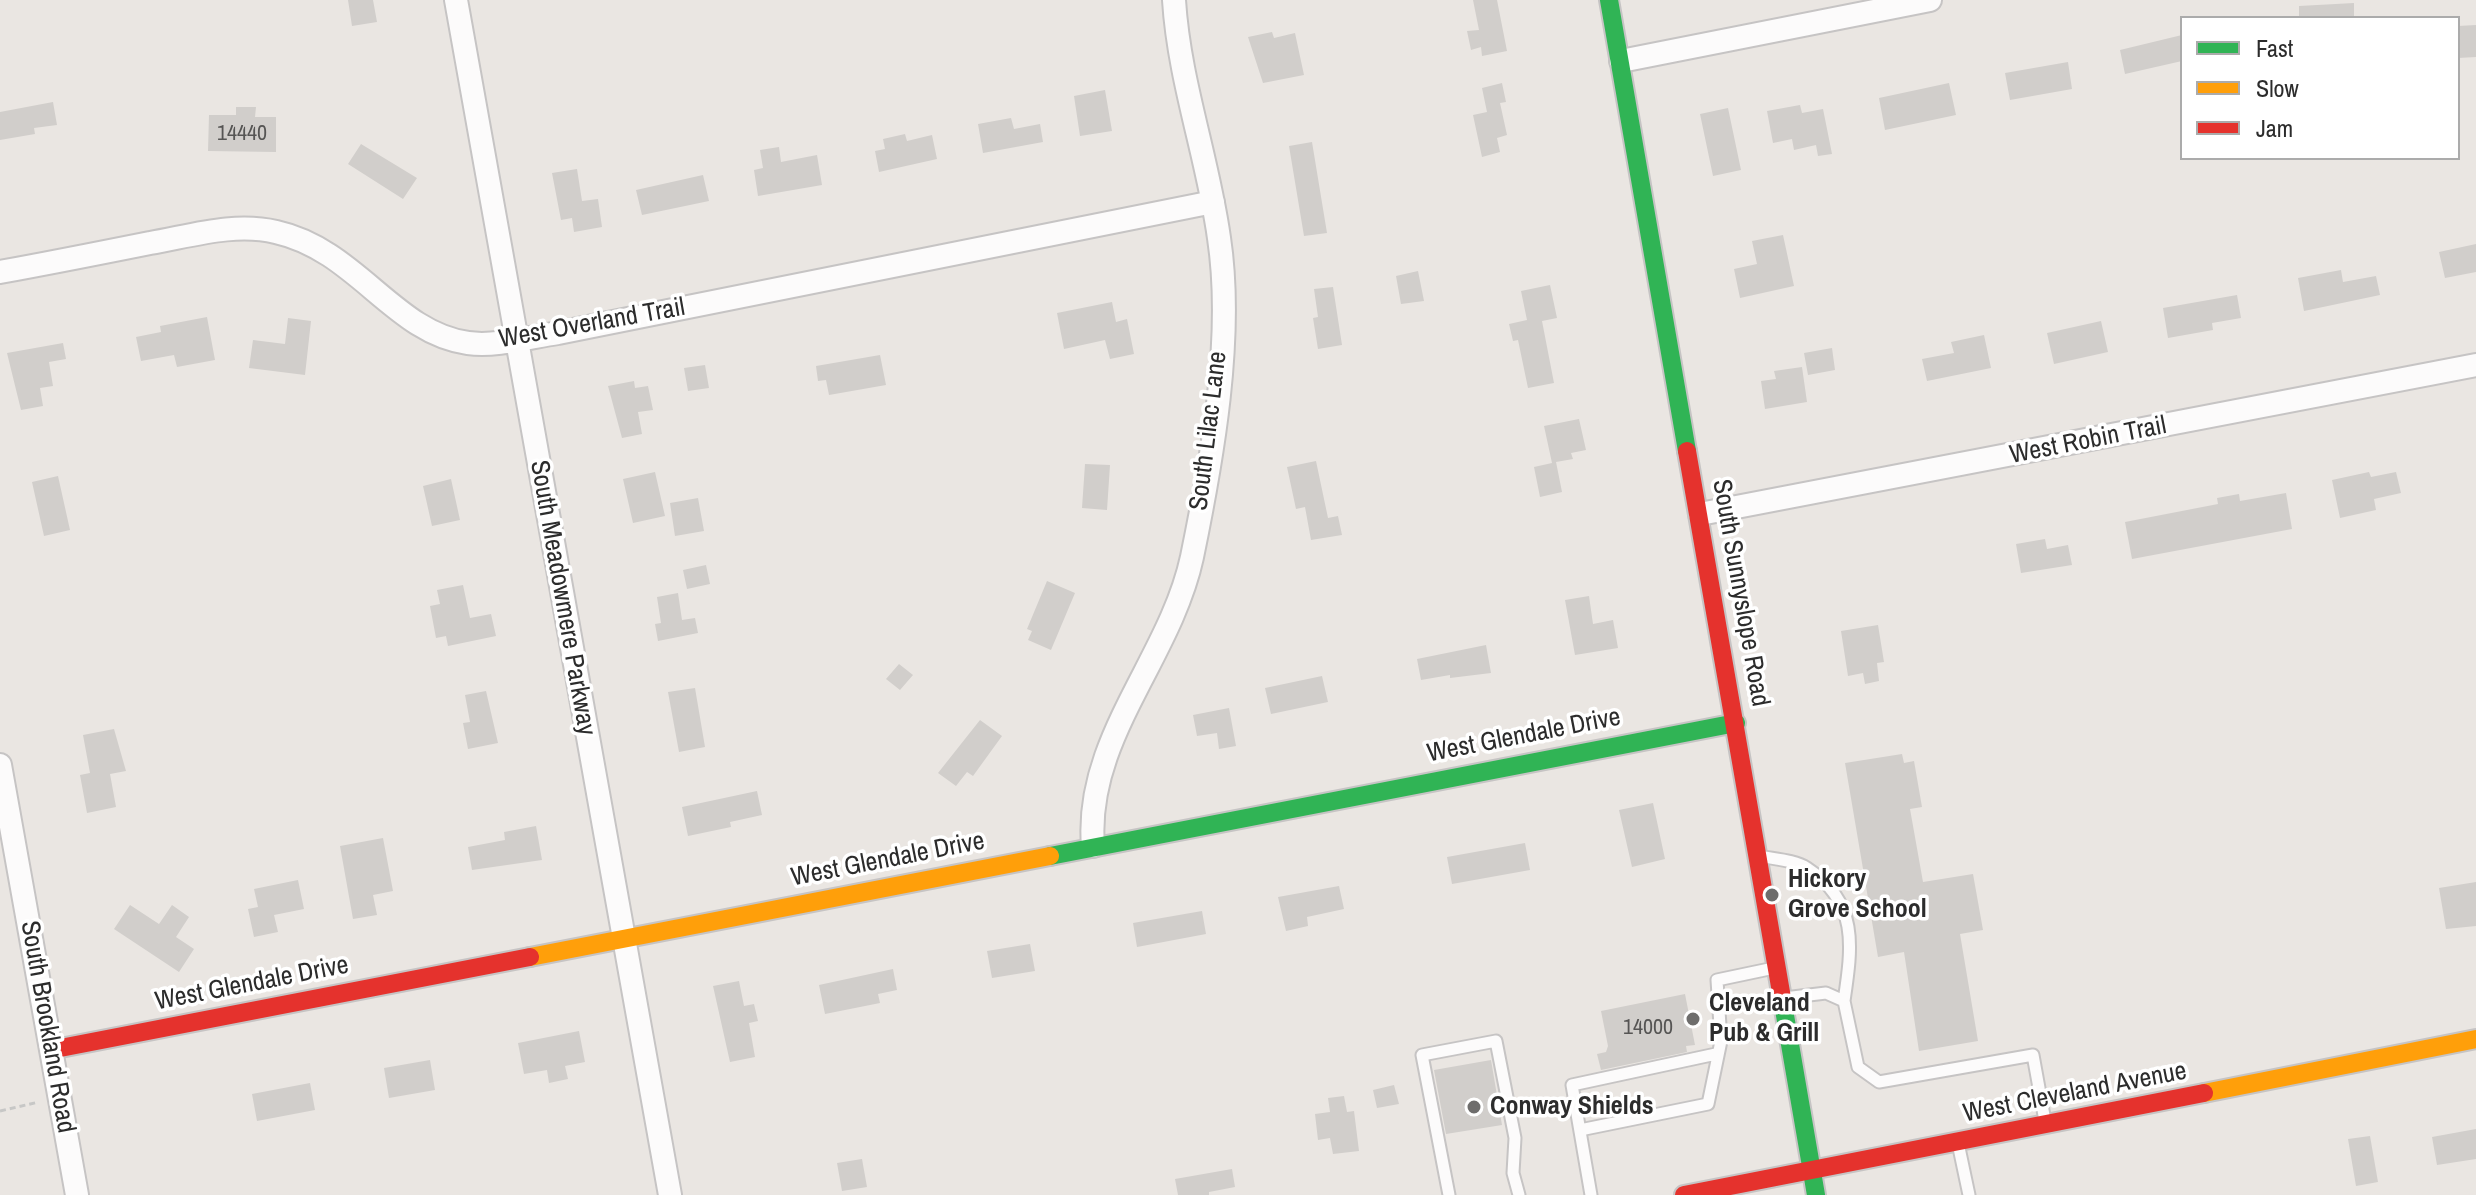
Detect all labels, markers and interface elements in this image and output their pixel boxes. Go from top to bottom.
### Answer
legend [2180,16,2460,160]
text: Fast [2256,32,2293,64]
text: Slow [2256,72,2299,104]
text: Jam [2256,112,2293,144]
house number: 14440 [217,121,267,147]
street label: West Overland Trail [497,292,687,356]
street label: South Lilac Lane [1184,350,1234,512]
street label: West Robin Trail [2007,411,2169,471]
street label: South Meadowmere Parkway [522,458,602,738]
street label: South Sunnyslope Road [1705,477,1775,709]
street label: West Glendale Drive [1425,702,1623,770]
street label: West Glendale Drive [789,826,987,894]
place label: Hickory Grove School [1788,864,1927,926]
marker: Hickory Grove School [1763,886,1781,904]
street label: South Brookland Road [13,919,81,1135]
street label: West Glendale Drive [153,950,351,1018]
place label: Cleveland Pub & Grill [1709,988,1819,1050]
marker: Cleveland Pub & Grill [1684,1010,1702,1028]
house number: 14000 [1623,1015,1673,1041]
street label: West Cleveland Avenue [1961,1056,2189,1130]
place label: Conway Shields [1490,1091,1654,1123]
marker: Conway Shields [1465,1098,1483,1116]

